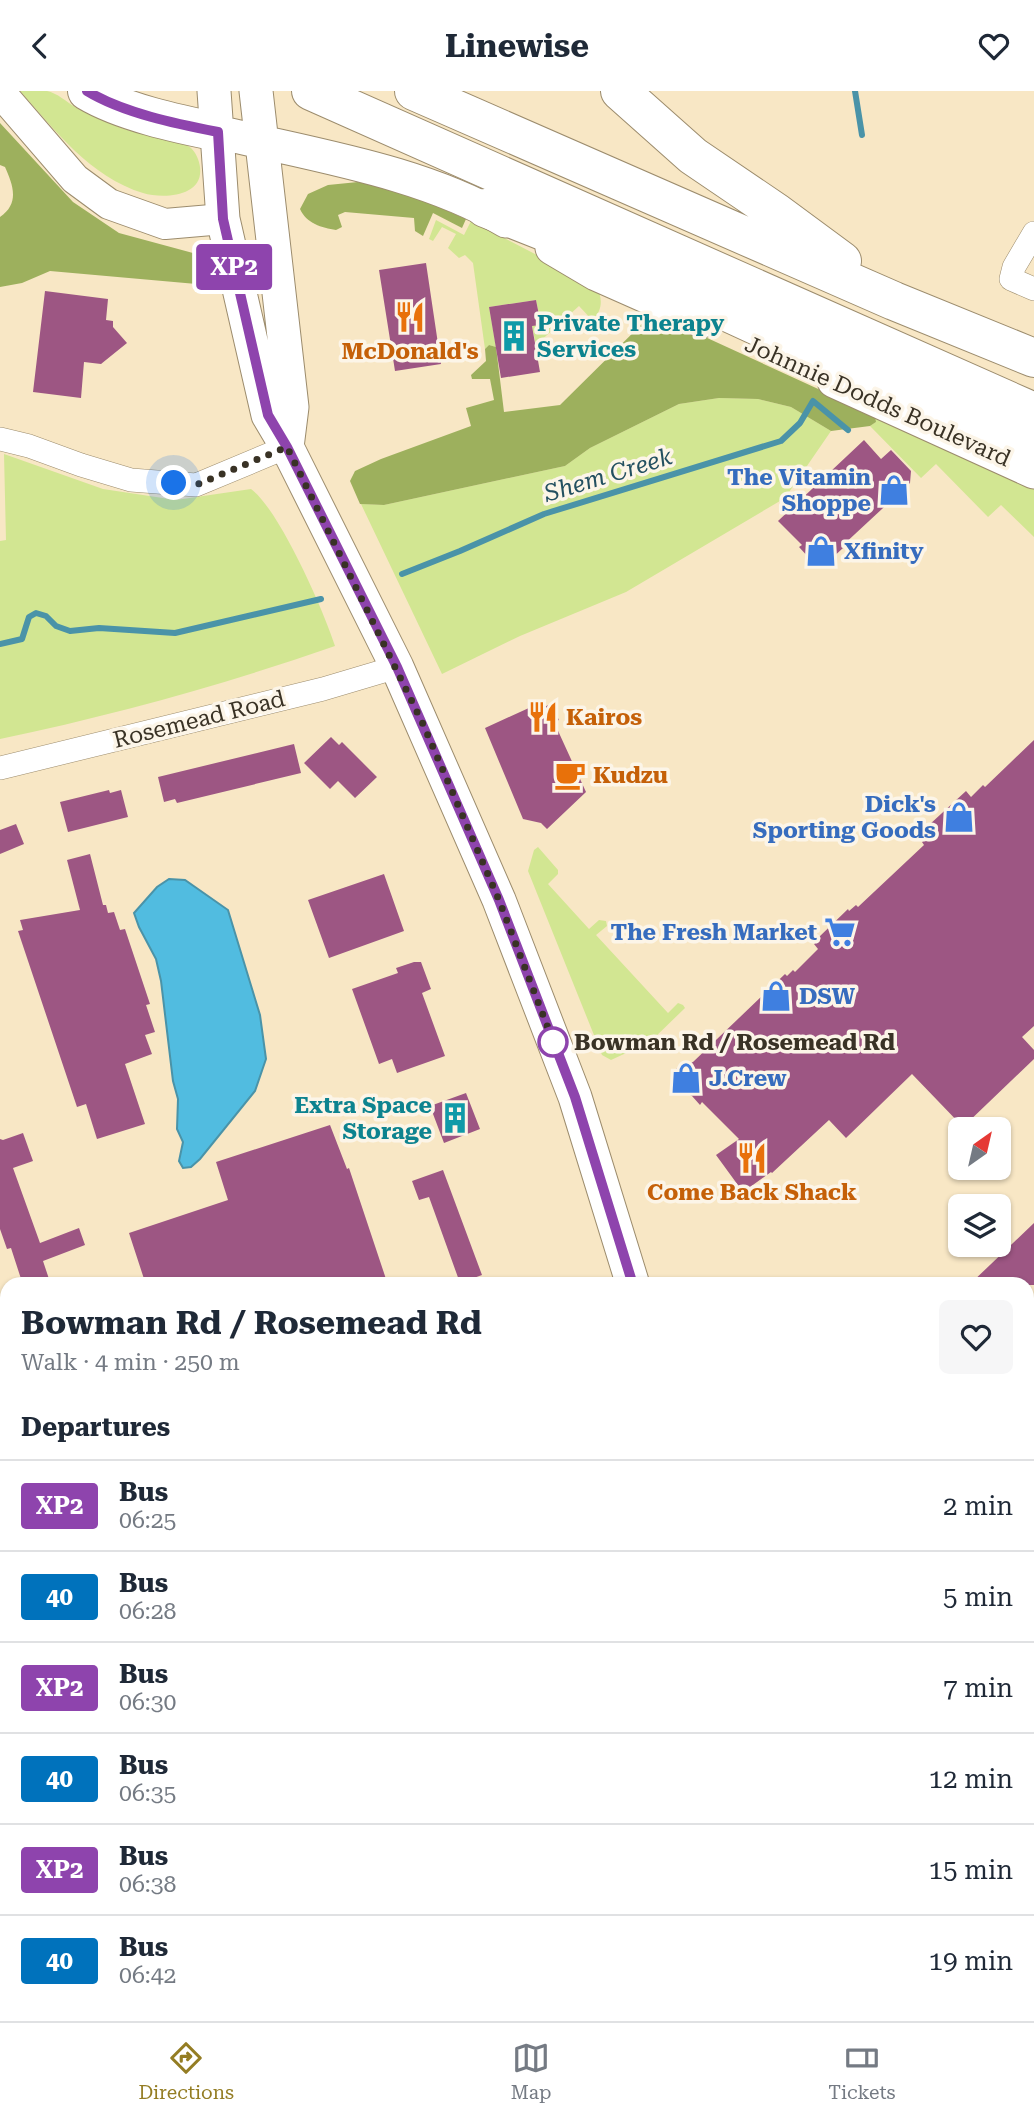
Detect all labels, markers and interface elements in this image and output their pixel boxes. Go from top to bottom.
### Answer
icon: back [21,27,59,65]
text: Linewise [445,27,589,65]
icon: heart [975,27,1013,65]
line badge: XP2 [194,244,274,290]
text: XP2 [210,253,258,281]
restaurant icon: McDonald's [393,300,427,334]
place label: Private Therapy Services [537,310,725,363]
building icon: Private Therapy Services [497,319,531,353]
street label: Johnnie Dodds Boulevard [741,331,1015,472]
place label: McDonald's [341,338,479,365]
water label: Shem Creek [540,442,675,508]
place label: The Vitamin Shoppe [727,464,872,517]
your location [156,465,191,500]
shop icon: The Vitamin Shoppe [877,473,911,507]
shop icon: Xfinity [804,534,838,568]
place label: Xfinity [844,538,924,565]
street label: Rosemead Road [110,685,288,754]
restaurant icon: Kairos [526,700,560,734]
place label: Kairos [566,704,642,731]
cafe icon: Kudzu [553,758,587,792]
place label: Kudzu [593,762,668,789]
place label: Dick's Sporting Goods [753,791,936,844]
shop icon: Dick's Sporting Goods [942,800,976,834]
supermarket icon: The Fresh Market [823,915,857,949]
place label: The Fresh Market [611,919,817,946]
shop icon: DSW [759,979,793,1013]
place label: DSW [799,983,855,1010]
marker: Bowman Rd / Rosemead Rd [538,1027,568,1057]
place label: Bowman Rd / Rosemead Rd [574,1029,895,1056]
shop icon: J.Crew [669,1061,703,1095]
place label: J.Crew [709,1065,787,1092]
place label: Extra Space Storage [294,1092,432,1145]
building icon: Extra Space Storage [438,1101,472,1135]
north arrow [948,1117,1012,1179]
map controls [948,1117,1011,1257]
restaurant icon: Come Back Shack [735,1141,769,1175]
place label: Come Back Shack [647,1179,857,1206]
button: layers [948,1194,1011,1257]
button: heart [939,1300,1013,1374]
text: Bowman Rd / Rosemead Rd [21,1303,482,1342]
text: Walk · 4 min · 250 m [21,1349,240,1376]
text: Departures [21,1412,170,1442]
text: Bus [119,1477,168,1507]
text: 2 min [943,1491,1013,1521]
text: XP2 [36,1492,83,1520]
text: 06:25 [119,1507,176,1534]
text: Bus [119,1568,168,1598]
text: 5 min [943,1582,1013,1612]
text: 40 [46,1583,73,1611]
text: 06:28 [119,1598,176,1625]
text: Bus [119,1659,168,1689]
text: 7 min [943,1673,1013,1703]
text: XP2 [36,1674,83,1702]
text: 06:30 [119,1689,176,1716]
text: Bus [119,1750,168,1780]
text: 12 min [929,1764,1013,1794]
text: 40 [46,1765,73,1793]
text: 06:35 [119,1780,176,1807]
text: Bus [119,1841,168,1871]
text: 15 min [929,1855,1013,1885]
text: XP2 [36,1856,83,1884]
text: 06:38 [119,1871,176,1898]
text: Bus [119,1932,168,1962]
text: 19 min [929,1946,1013,1976]
text: 40 [46,1947,73,1975]
text: 06:42 [119,1962,176,1989]
tab: Directions [138,2039,234,2104]
tab: Map [511,2039,551,2104]
tab: Tickets [828,2039,896,2104]

